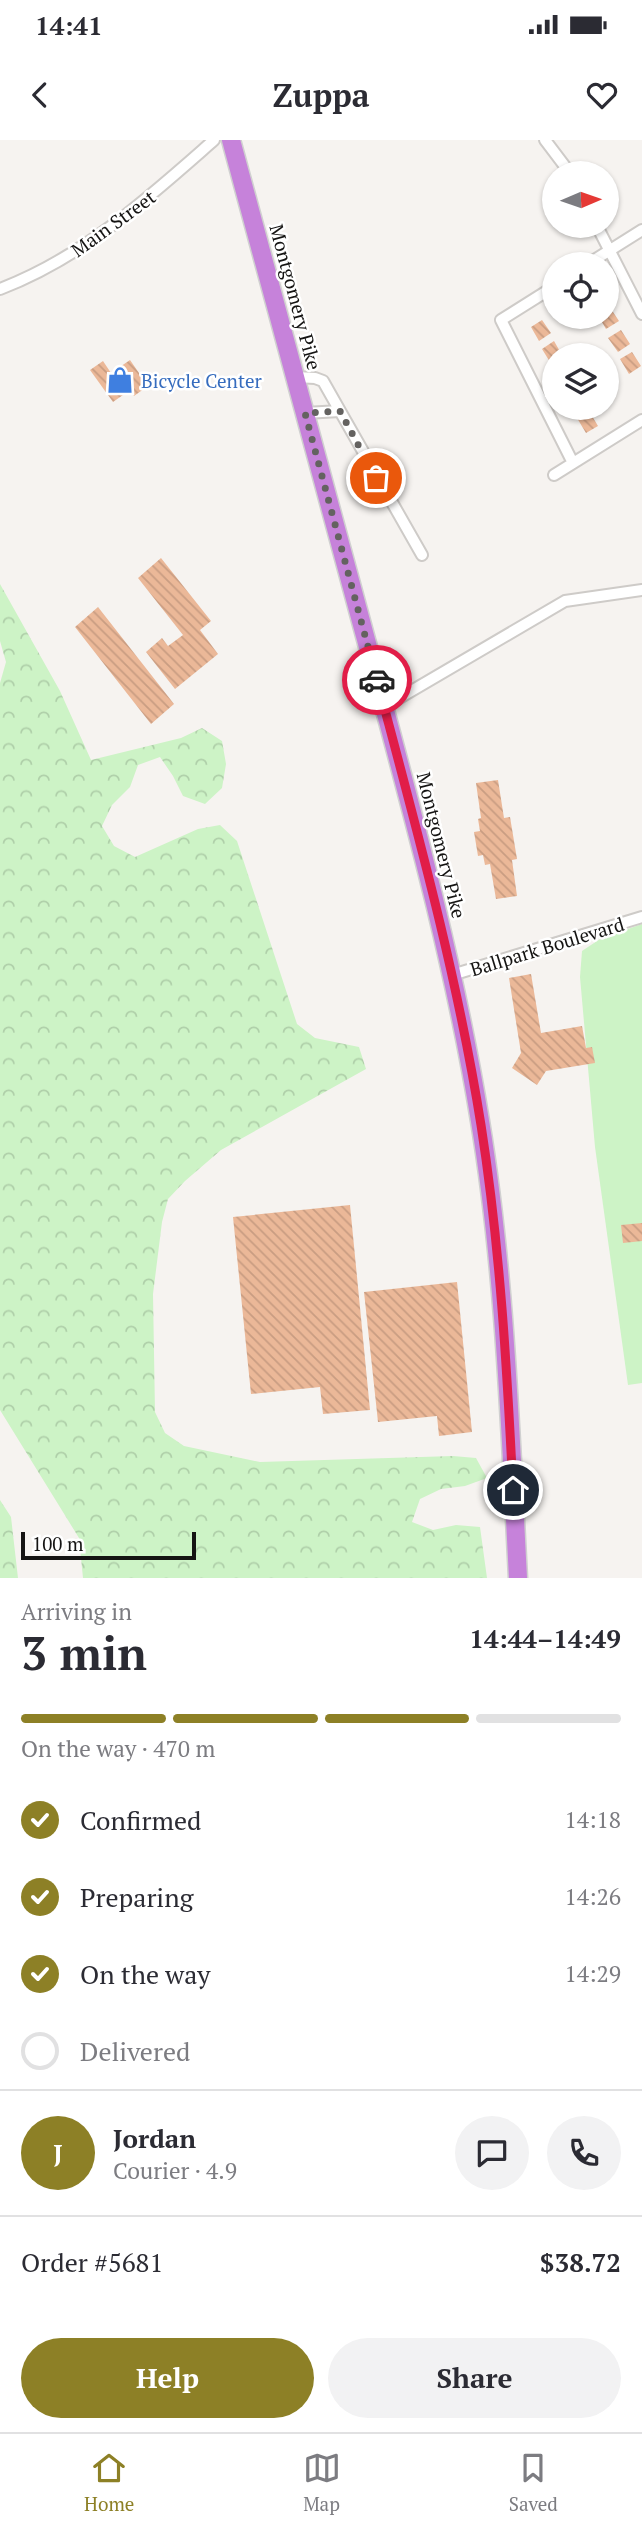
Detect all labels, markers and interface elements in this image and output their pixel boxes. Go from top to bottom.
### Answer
text: 14:41 [35,8,103,42]
text: Zuppa [273,74,370,116]
icon: back [21,76,59,114]
icon: heart [583,76,621,114]
north arrow [542,161,620,238]
map controls [542,161,619,420]
street label: Main Street [66,184,160,262]
street label: Montgomery Pike [265,221,327,373]
button: locate [542,252,619,329]
button: layers [542,343,619,420]
shop icon: Bicycle Center [105,365,135,395]
place label: Bicycle Center [141,368,262,393]
pin [346,448,406,508]
icon: bag [357,459,395,497]
courier [342,645,412,715]
icon: car [358,661,396,699]
street label: Montgomery Pike [412,769,472,921]
street label: Ballpark Boulevard [467,911,628,981]
pin [483,1460,543,1520]
icon: home [494,1471,532,1509]
scale bar [21,1529,196,1561]
text: 100 m [32,1531,83,1556]
text: Arriving in [21,1596,132,1627]
text: 14:44–14:49 [469,1621,621,1655]
text: 3 min [21,1622,147,1683]
text: On the way · 470 m [21,1733,215,1764]
icon: check [21,1801,59,1839]
text: Confirmed [80,1803,201,1837]
text: 14:18 [564,1804,621,1835]
icon: check [21,1878,59,1916]
text: Preparing [80,1880,193,1914]
text: 14:26 [564,1881,621,1912]
icon: check [21,1955,59,1993]
text: On the way [80,1957,211,1991]
text: 14:29 [564,1958,621,1989]
text: Delivered [80,2034,190,2068]
button: chat [455,2116,529,2190]
button: phone [547,2116,621,2190]
text: Jordan [113,2121,196,2155]
text: J [53,2136,63,2170]
text: Courier · 4.9 [113,2155,237,2186]
text: Order #5681 [21,2245,163,2279]
text: $38.72 [540,2245,621,2279]
button: Help [21,2338,314,2418]
button: Share [328,2338,621,2418]
tab: Home [84,2449,134,2516]
tab: Map [303,2449,341,2516]
tab: Saved [509,2449,558,2516]

